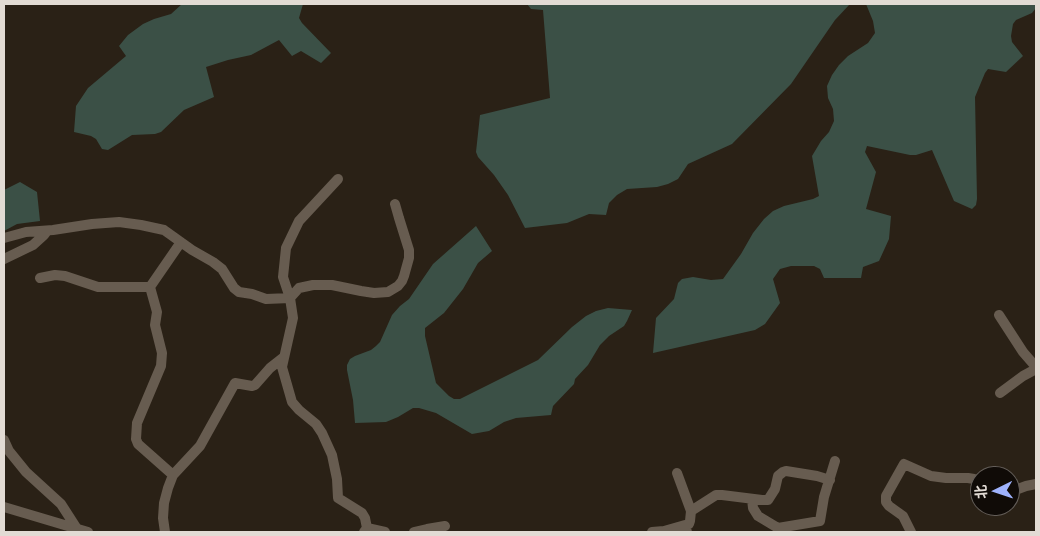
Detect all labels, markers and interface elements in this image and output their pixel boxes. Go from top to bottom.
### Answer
north arrow [970,466,1020,516]
text: 北 [971,484,991,500]

